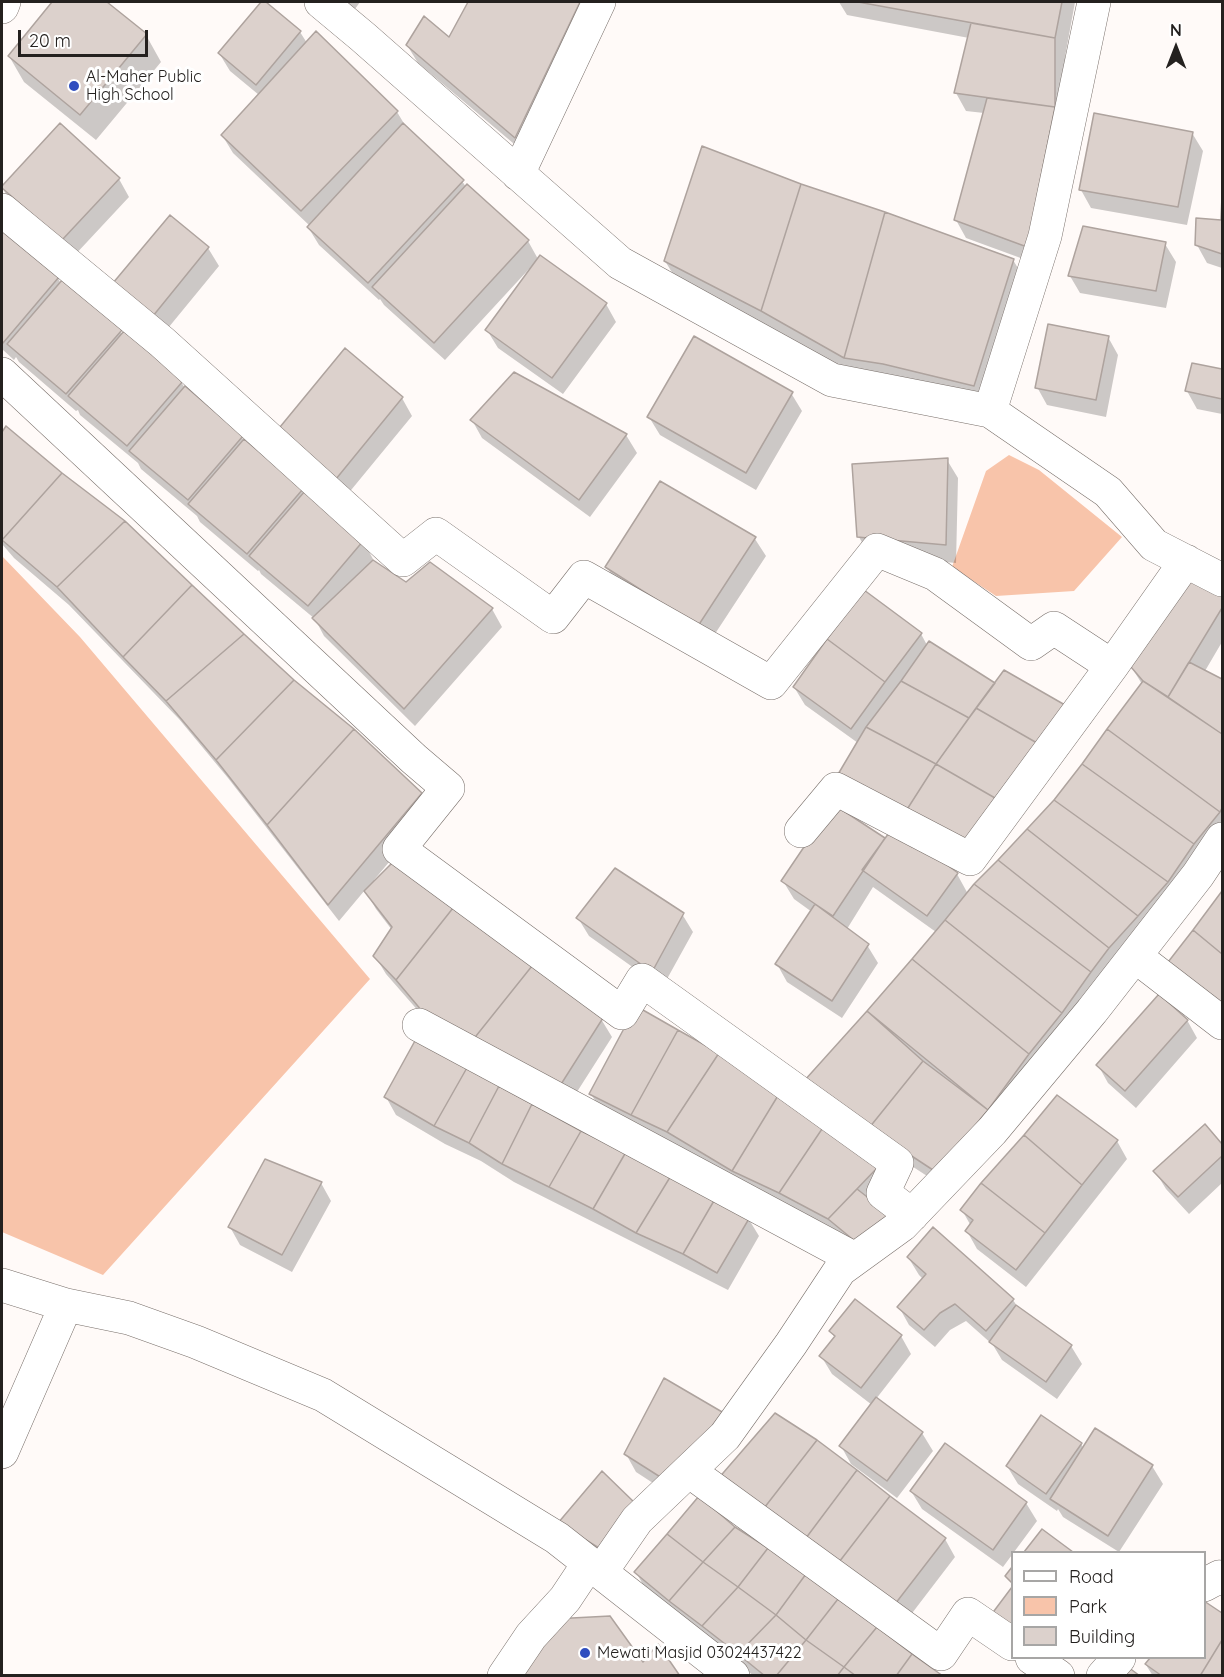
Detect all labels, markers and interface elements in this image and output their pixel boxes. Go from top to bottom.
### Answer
scale bar [21,18,152,56]
north arrow [1146,18,1206,78]
text: N [1170,20,1182,40]
text: 20 m [29,29,71,52]
place label: Al-Maher Public High School [86,67,202,105]
marker: Al-Maher Public High School [67,79,81,93]
legend [1011,1551,1206,1659]
text: Road [1069,1565,1114,1588]
text: Park [1069,1595,1107,1618]
text: Building [1069,1625,1135,1648]
place label: Mewati Masjid 03024437422 [597,1643,802,1663]
marker: Mewati Masjid 03024437422 [578,1646,592,1660]

